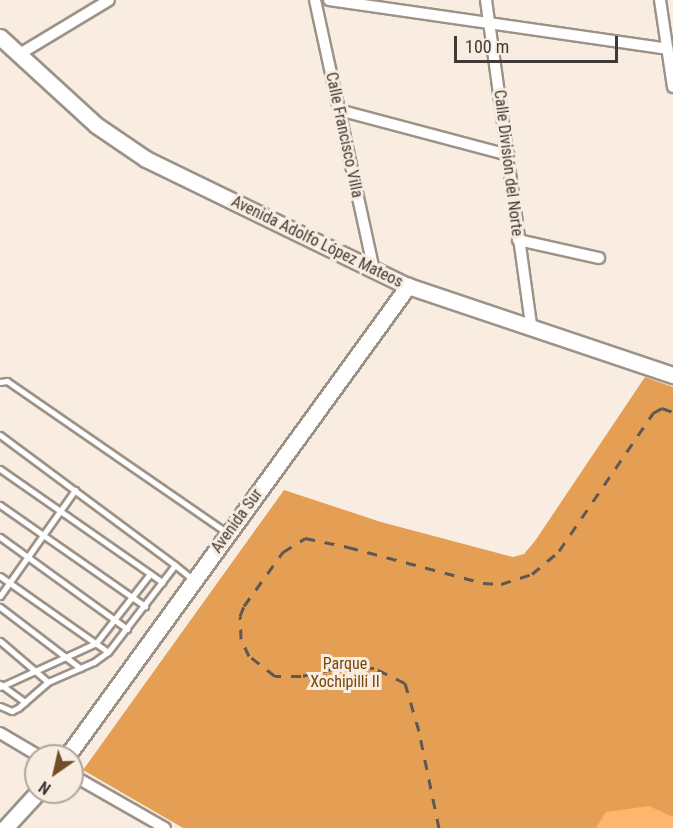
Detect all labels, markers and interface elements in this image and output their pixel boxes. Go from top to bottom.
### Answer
scale bar [457,24,620,62]
text: 100 m [465,36,509,57]
street label: Calle Francisco Villa [321,70,367,200]
street label: Calle División del Norte [490,89,526,237]
street label: Avenida Adolfo López Mateos [228,192,406,292]
street label: Avenida Sur [207,485,267,557]
park label: Parque Xochipilli II [310,654,380,692]
north arrow [24,744,84,804]
text: N [35,777,54,798]

